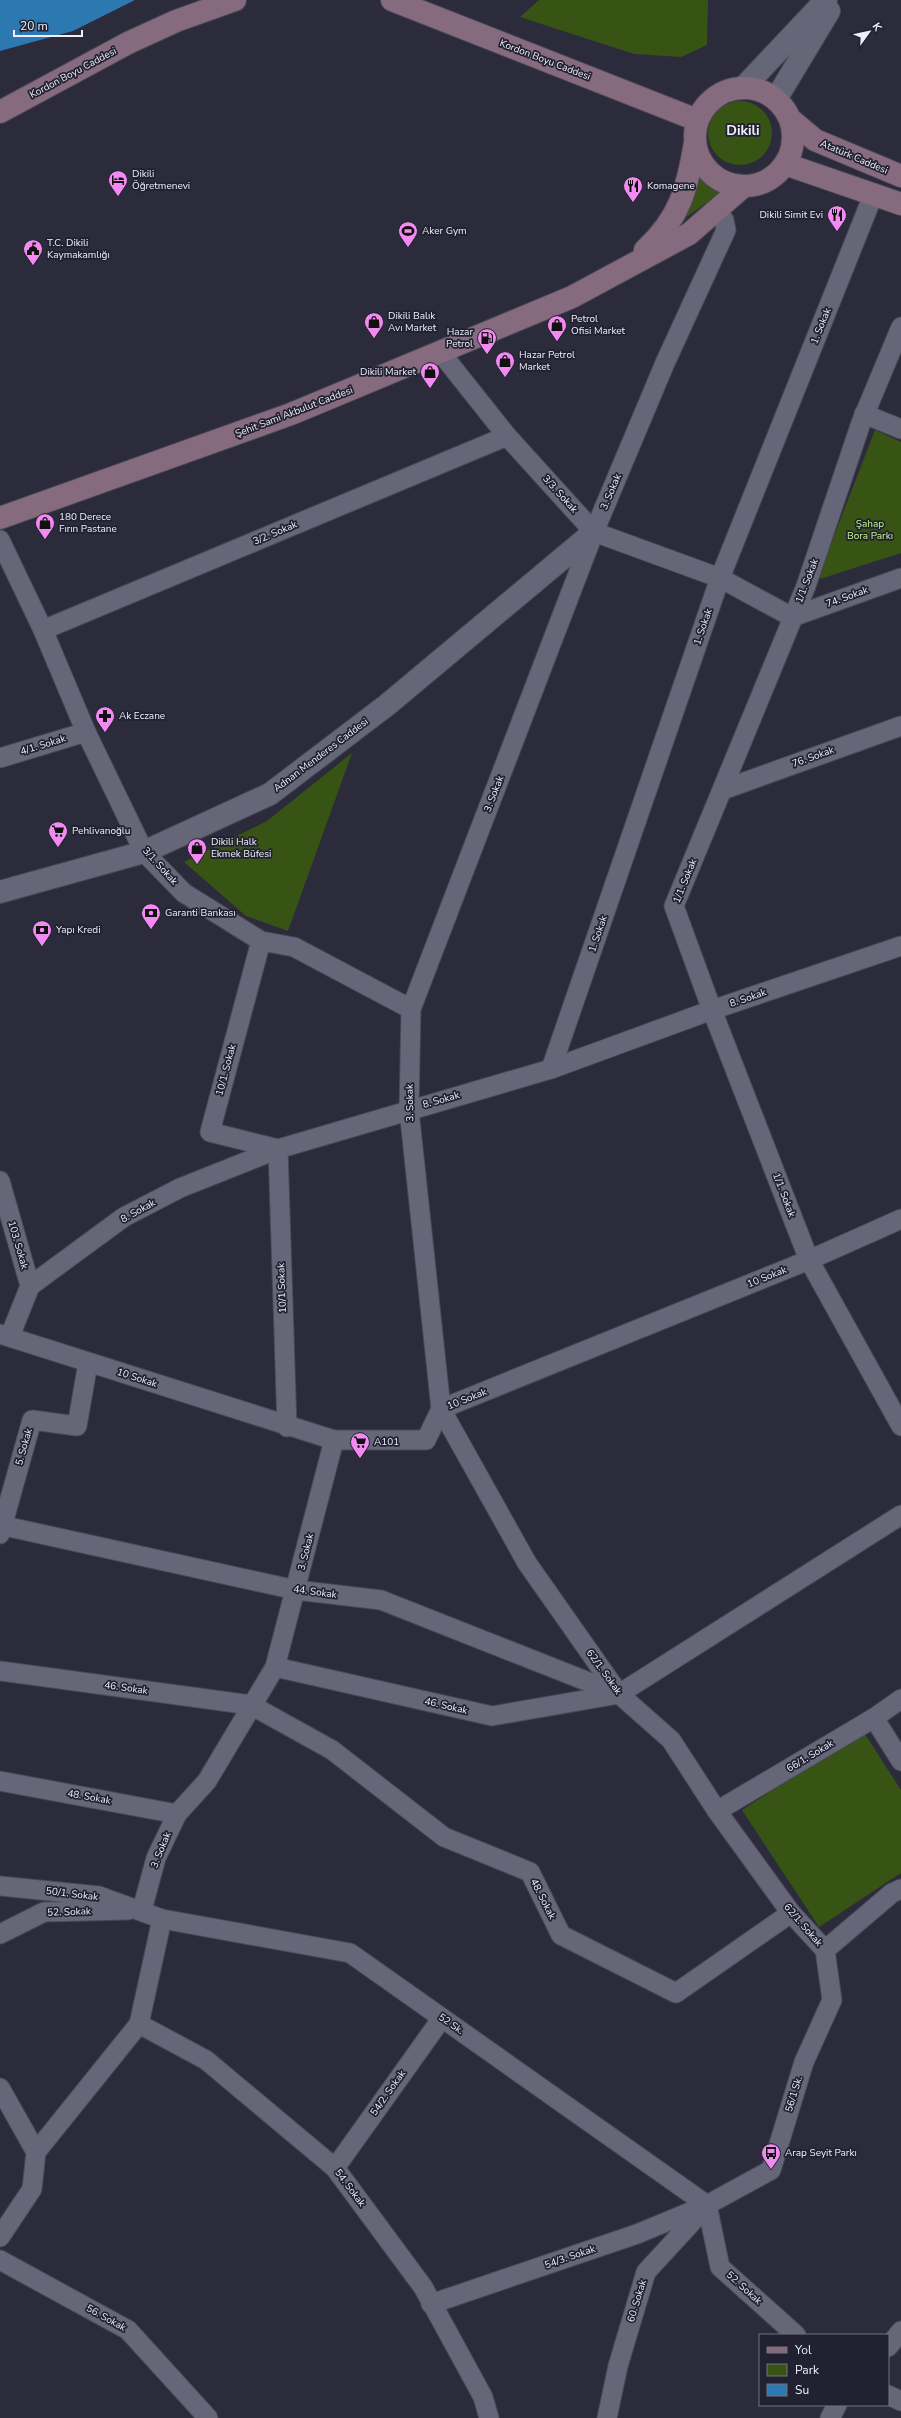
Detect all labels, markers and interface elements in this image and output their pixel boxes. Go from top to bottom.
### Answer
scale bar [14,12,82,38]
north arrow [849,12,889,52]
text: 20 m [20,18,48,34]
text: K [869,20,886,35]
street label: Kordon Boyu Caddesi [497,36,593,84]
street label: Kordon Boyu Caddesi [27,44,119,102]
district label: Dikili [726,121,760,140]
street label: Atatürk Caddesi [818,136,890,178]
place label: Dikili Öğretmenevi [132,167,190,193]
hotel icon: Dikili Öğretmenevi [107,169,129,197]
restaurant icon: Komagene [622,175,644,203]
place label: Komagene [647,179,695,193]
restaurant icon: Dikili Simit Evi [826,204,848,232]
place label: Dikili Simit Evi [759,208,823,222]
sports icon: Aker Gym [397,220,419,248]
place label: Aker Gym [422,224,467,238]
place label: T.C. Dikili Kaymakamlığı [47,236,110,262]
public building icon: T.C. Dikili Kaymakamlığı [22,238,44,266]
street label: 1. Sokak [807,305,835,346]
place label: Dikili Balık Avı Market [388,309,437,335]
shop icon: Dikili Balık Avı Market [363,311,385,339]
place label: Petrol Ofisi Market [571,312,626,338]
shop icon: Petrol Ofisi Market [546,314,568,342]
place label: Hazar Petrol [446,325,473,351]
fuel station icon: Hazar Petrol [476,327,498,355]
place label: Hazar Petrol Market [519,348,575,374]
shop icon: Hazar Petrol Market [494,350,516,378]
shop icon: Dikili Market [419,361,441,389]
place label: Dikili Market [360,365,416,379]
street label: Şehit Sami Akbulut Caddesi [233,383,355,441]
street label: 3. Sokak [597,471,625,512]
street label: 3/3. Sokak [539,472,581,517]
place label: 180 Derece Fırın Pastane [59,510,117,536]
shop icon: 180 Derece Fırın Pastane [34,512,56,540]
street label: 3/2. Sokak [251,517,300,549]
park label: Şahap Bora Parkı [847,517,893,543]
street label: 1/1. Sokak [792,556,822,605]
street label: 74. Sokak [824,583,871,611]
street label: 1. Sokak [690,606,716,647]
pharmacy icon: Ak Eczane [94,705,116,733]
place label: Ak Eczane [119,709,165,723]
street label: Adnan Menderes Caddesi [271,715,371,795]
street label: 4/1. Sokak [19,731,68,759]
street label: 76. Sokak [790,743,837,771]
street label: 3. Sokak [481,773,508,814]
supermarket icon: Pehlivanoğlu [47,820,69,848]
place label: Pehlivanoğlu [72,824,130,838]
place label: Dikili Halk Ekmek Büfesi [211,835,271,861]
shop icon: Dikili Halk Ekmek Büfesi [186,837,208,865]
street label: 3/1. Sokak [139,844,181,889]
street label: 1/1. Sokak [670,856,701,905]
bank icon: Garanti Bankası [140,902,162,930]
place label: Garanti Bankası [165,906,236,920]
street label: 1. Sokak [585,913,611,954]
bank icon: Yapı Kredi [31,919,53,947]
place label: Yapı Kredi [55,923,100,937]
street label: 8. Sokak [728,985,769,1011]
street label: 10/1. Sokak [212,1042,240,1097]
street label: 3. Sokak [403,1083,417,1122]
street label: 8. Sokak [421,1088,462,1112]
street label: 1/1. Sokak [769,1171,799,1220]
street label: 8. Sokak [118,1195,159,1226]
street label: 103. Sokak [4,1219,32,1272]
street label: 10/1 Sokak [274,1262,290,1313]
street label: 10 Sokak [745,1262,790,1291]
street label: 10 Sokak [115,1365,160,1391]
street label: 10 Sokak [445,1384,490,1413]
street label: 5. Sokak [12,1426,36,1467]
supermarket icon: A101 [349,1431,371,1459]
place label: A101 [374,1435,399,1449]
street label: 3. Sokak [295,1531,318,1572]
street label: 44. Sokak [292,1582,339,1602]
street label: 62/1. Sokak [583,1647,626,1698]
street label: 46. Sokak [103,1678,150,1698]
street label: 46. Sokak [423,1694,470,1718]
street label: 66/1. Sokak [784,1736,837,1776]
street label: 48. Sokak [66,1786,113,1808]
street label: 3. Sokak [147,1829,175,1870]
street label: 48. Sokak [527,1876,560,1923]
street label: 50/1. Sokak [45,1884,100,1904]
street label: 62/1. Sokak [780,1901,826,1950]
street label: 52. Sokak [47,1904,92,1920]
street label: 52 Sk. [435,2010,467,2038]
street label: 54/2. Sokak [367,2067,409,2119]
street label: 56/1 Sk. [782,2074,806,2114]
bus stop icon: Arap Seyit Parkı [760,2142,782,2170]
place label: Arap Seyit Parkı [785,2146,857,2160]
street label: 54. Sokak [331,2166,369,2211]
street label: 54/3. Sokak [543,2241,598,2272]
street label: 52. Sokak [723,2268,766,2309]
street label: 60. Sokak [624,2277,650,2324]
street label: 56. Sokak [83,2301,129,2335]
legend [759,2334,889,2406]
text: Yol [794,2342,812,2358]
text: Park [795,2362,820,2378]
text: Su [795,2382,809,2398]

